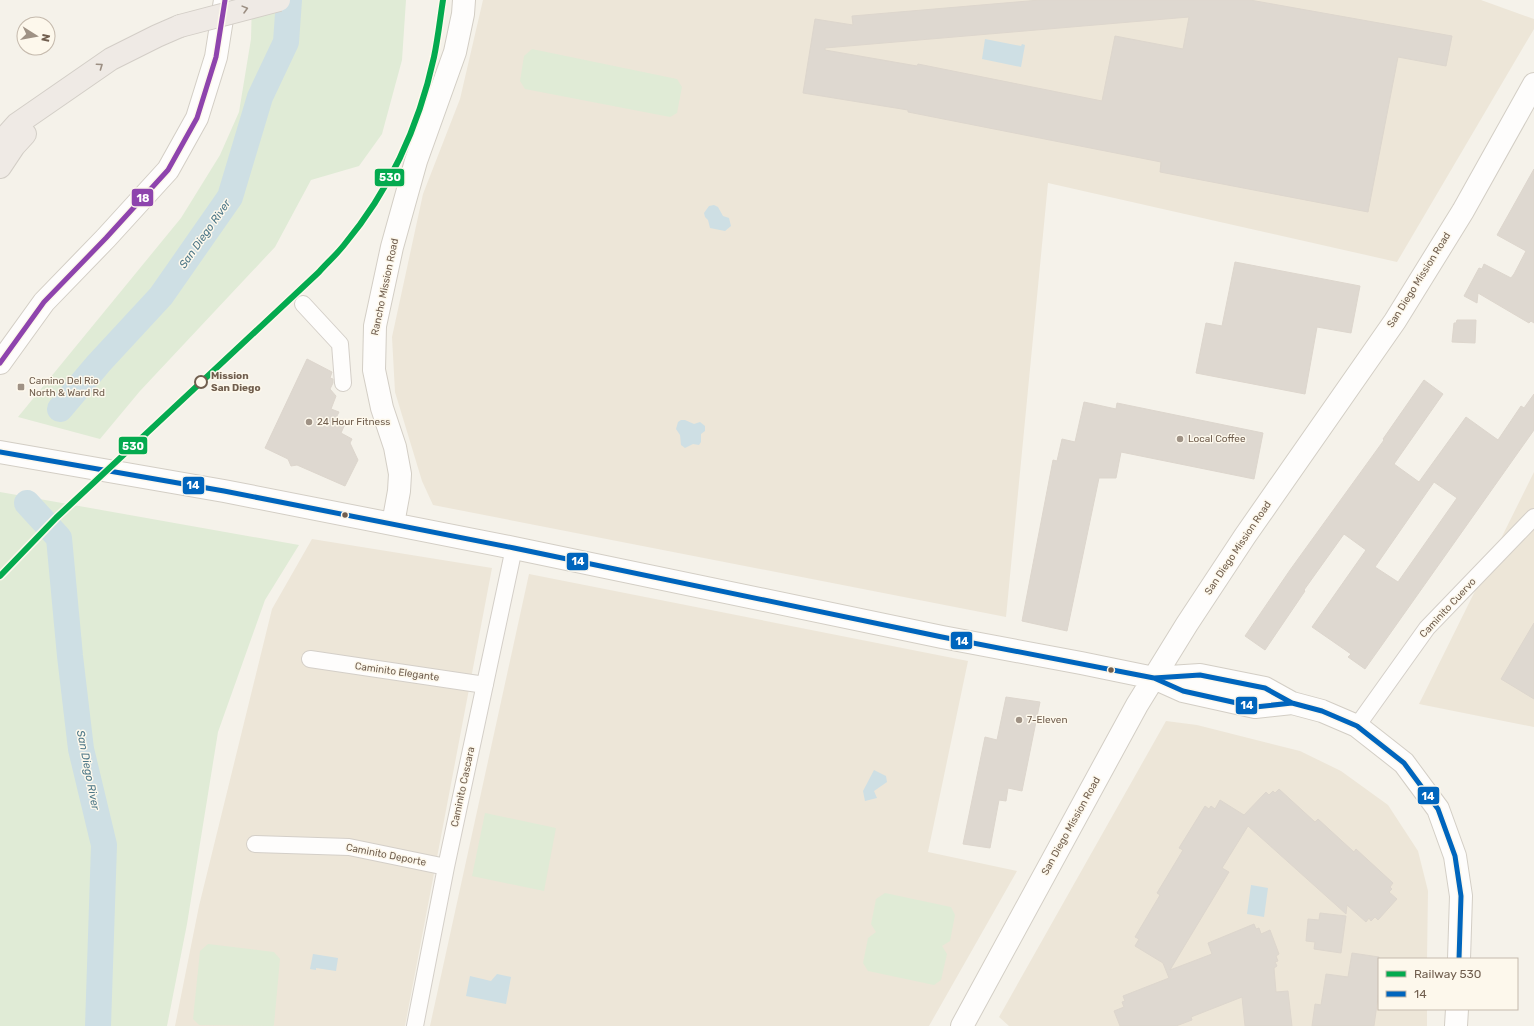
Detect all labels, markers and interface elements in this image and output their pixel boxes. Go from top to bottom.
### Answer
one-way arrow [241,5,248,14]
north arrow [16,16,56,56]
text: N [38,33,52,43]
one-way arrow [96,64,103,71]
line badge: 530 [374,168,405,187]
text: 530 [379,171,401,184]
line badge: 18 [131,188,154,207]
text: 18 [137,192,149,205]
water label: San Diego River [177,197,234,271]
street label: San Diego Mission Road [1385,230,1453,330]
street label: Rancho Mission Road [369,237,401,337]
place label: Mission San Diego [211,370,261,394]
place label: Camino Del Rio North & Ward Rd [29,375,105,399]
marker: Mission San Diego [194,375,208,389]
marker: Camino Del Rio North & Ward Rd [16,382,26,392]
place label: 24 Hour Fitness [317,416,390,428]
marker: 24 Hour Fitness [304,417,314,427]
place label: Local Coffee [1188,433,1246,445]
marker: Local Coffee [1175,434,1185,444]
line badge: 530 [118,436,148,455]
text: 530 [122,440,144,453]
line badge: 14 [182,476,205,495]
text: 14 [187,479,200,492]
street label: San Diego Mission Road [1202,499,1274,597]
unlabelled marker [340,510,350,520]
line badge: 14 [566,552,589,571]
text: 14 [572,555,585,568]
street label: Caminito Cuervo [1417,575,1479,640]
line badge: 14 [950,631,973,650]
text: 14 [956,635,969,648]
street label: Caminito Elegante [354,660,440,684]
unlabelled marker [1106,665,1116,675]
line badge: 14 [1235,696,1258,715]
text: 14 [1241,699,1254,712]
place label: 7-Eleven [1027,714,1067,726]
marker: 7-Eleven [1014,715,1024,725]
water label: San Diego River [74,729,102,812]
street label: Caminito Cascara [449,746,477,828]
street label: San Diego Mission Road [1039,775,1103,877]
line badge: 14 [1417,786,1440,805]
text: 14 [1422,790,1435,803]
street label: Caminito Deporte [345,841,428,869]
legend [1378,958,1518,1010]
text: Railway 530 [1414,967,1481,981]
text: 14 [1414,987,1427,1001]

